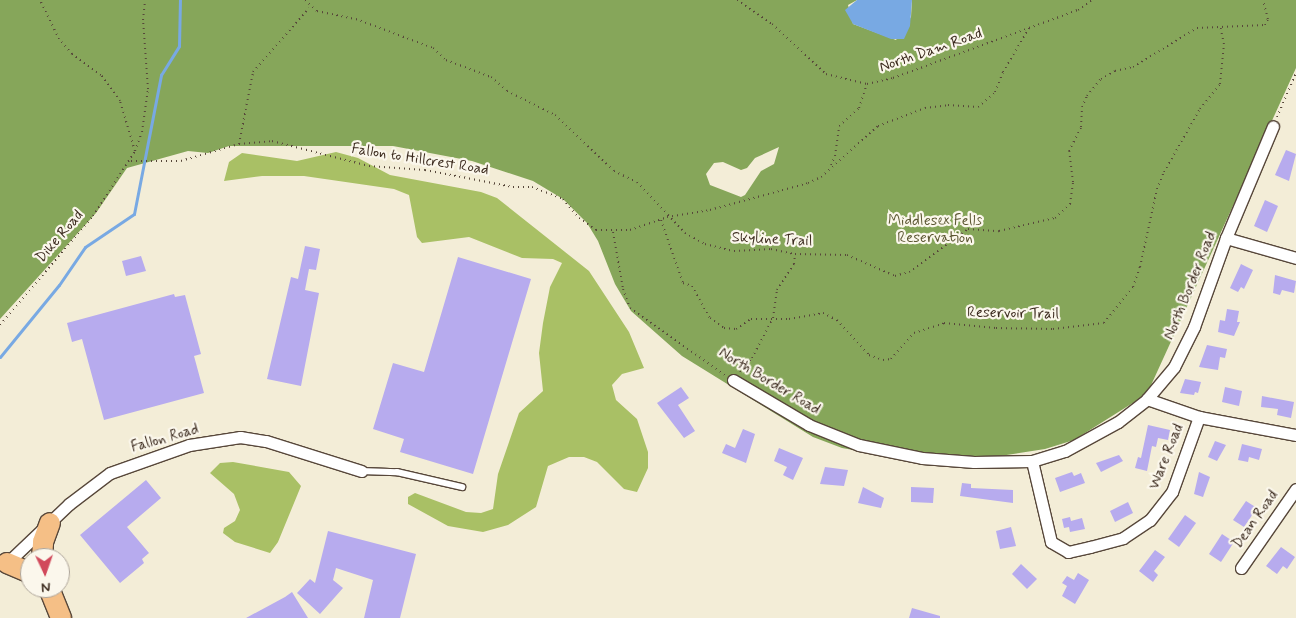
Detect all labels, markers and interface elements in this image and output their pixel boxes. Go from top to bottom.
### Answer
street label: North Dam Road [878,25,984,77]
street label: Fallon to Hillcrest Road [349,140,491,180]
street label: Dike Road [33,207,87,267]
park label: Middlesex Fells Reservation [888,212,982,247]
street label: Skyline Trail [732,229,812,251]
street label: North Border Road [1161,229,1221,343]
street label: Reservoir Trail [968,304,1058,324]
street label: North Border Road [715,345,823,419]
street label: Fallon Road [129,421,201,457]
street label: Ware Road [1146,422,1188,492]
street label: Dean Road [1229,488,1283,552]
north arrow [20,548,70,598]
text: N [41,578,51,596]

